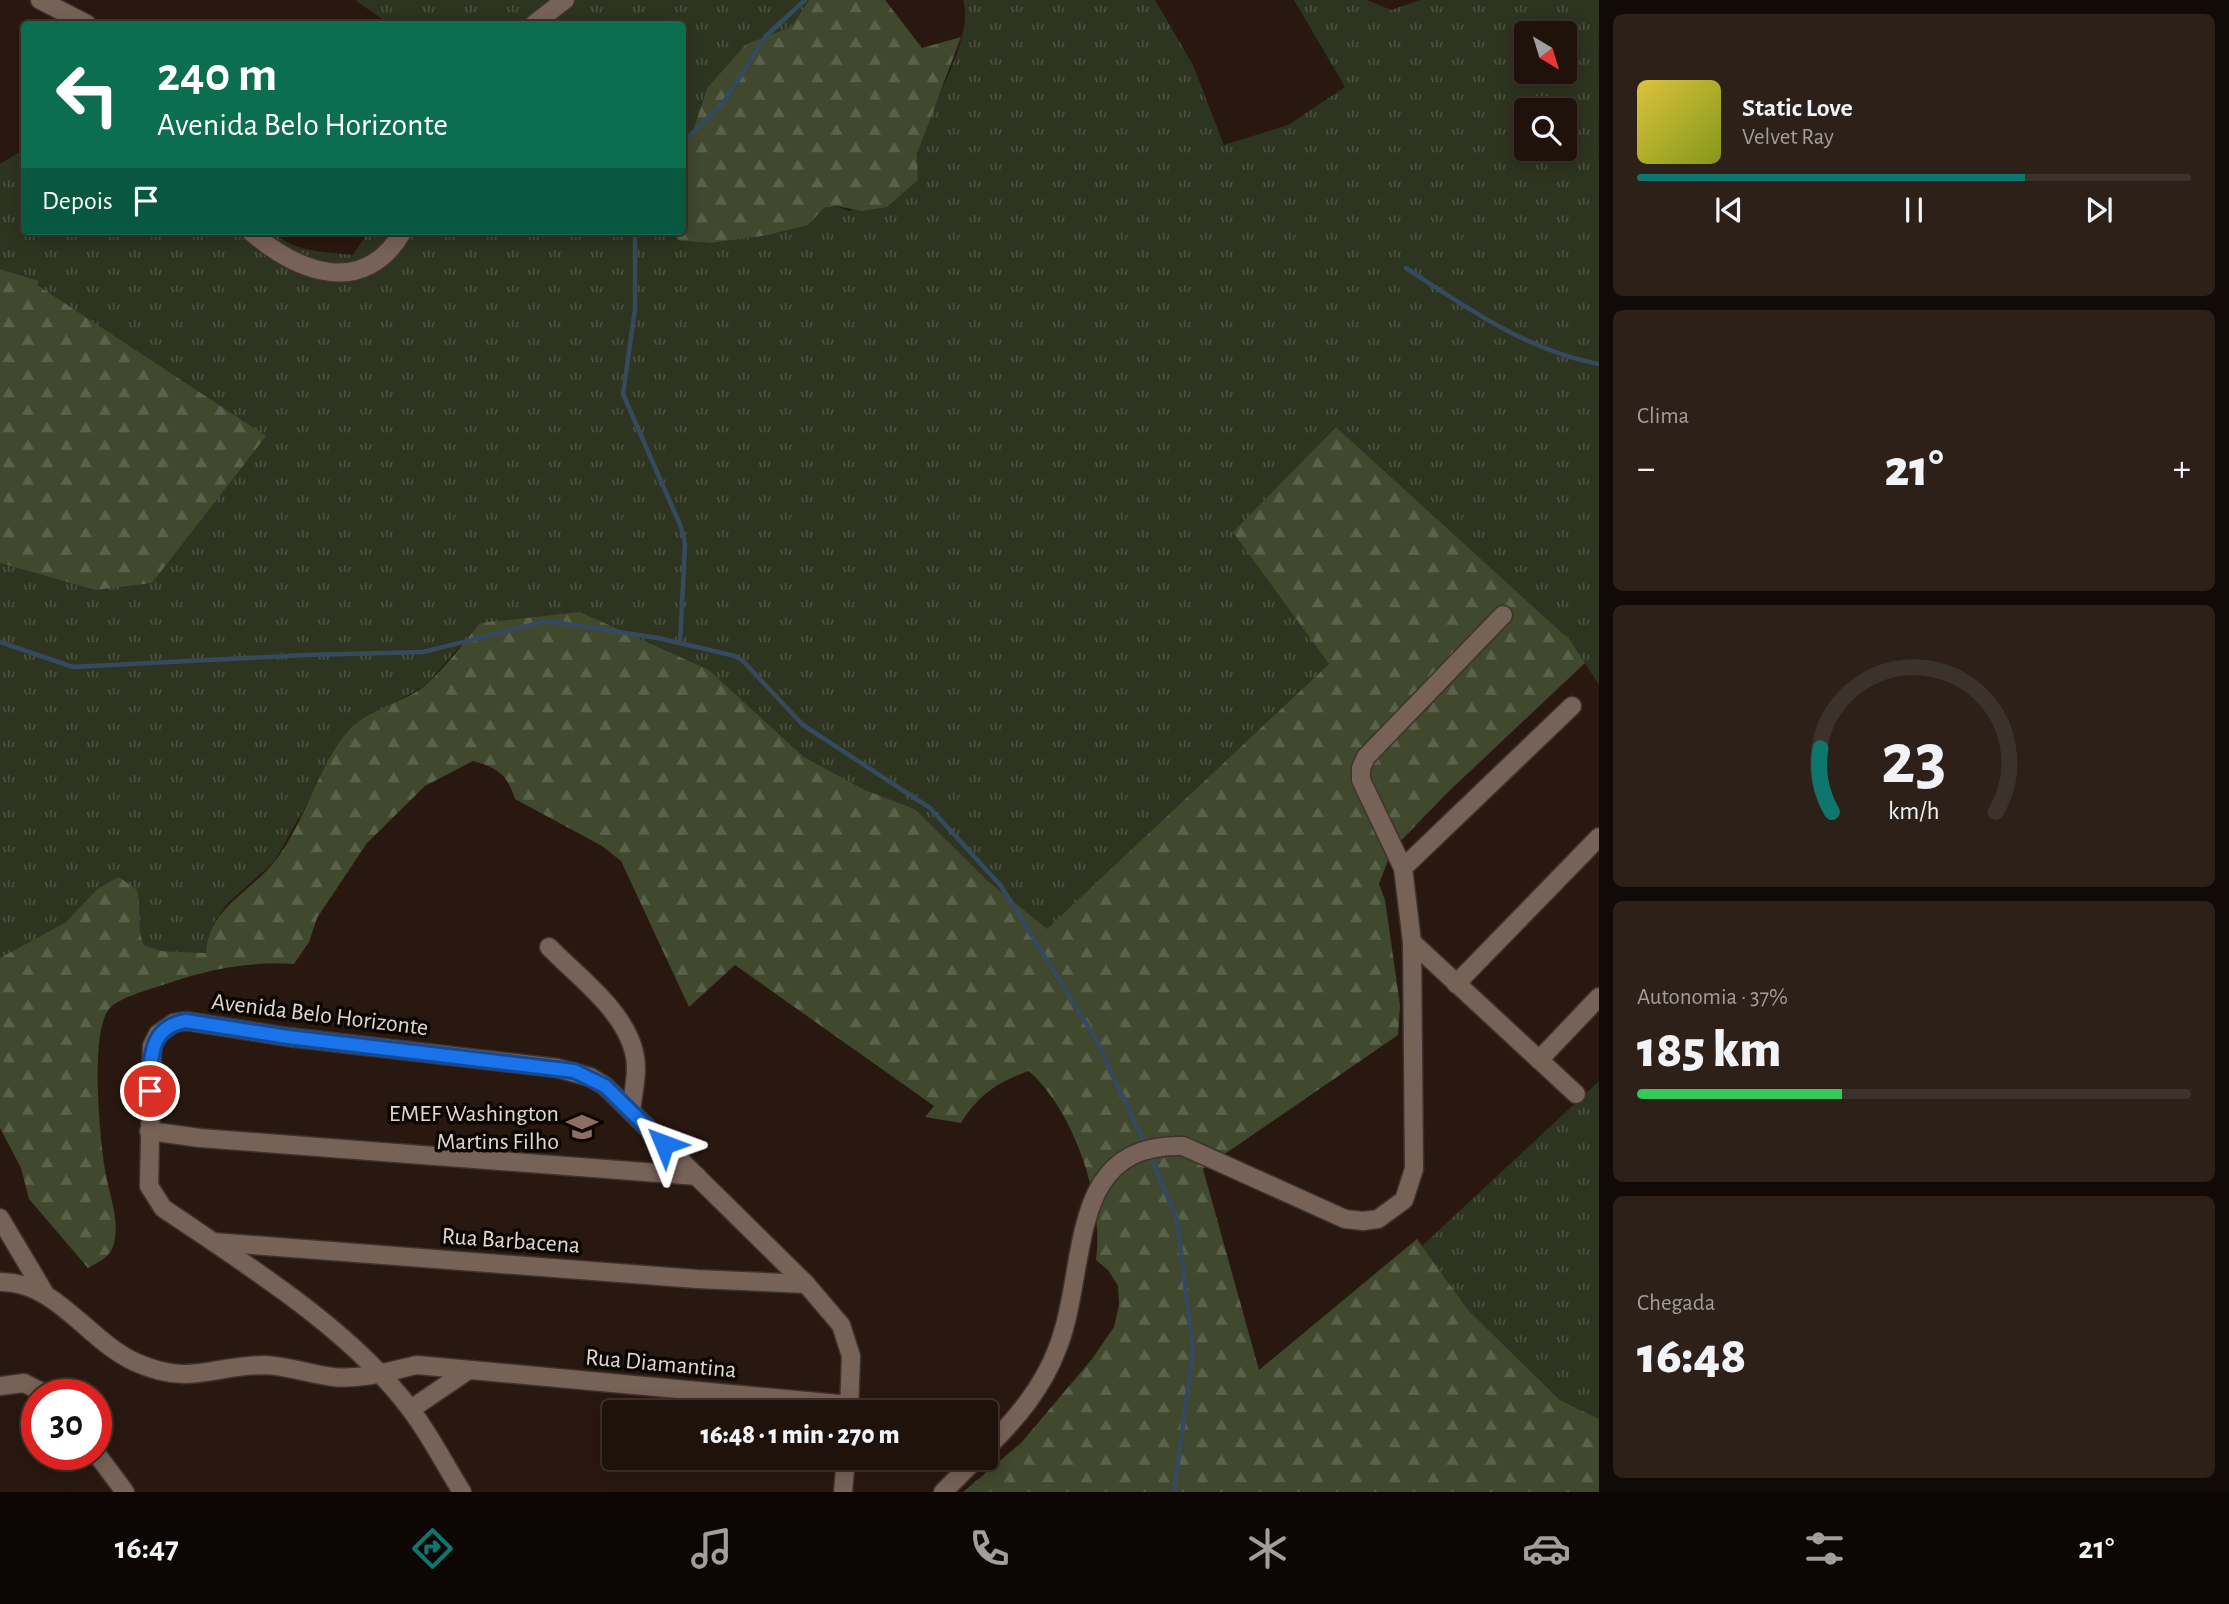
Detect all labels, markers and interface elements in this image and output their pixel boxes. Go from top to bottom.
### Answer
north arrow [1514,21,1577,84]
map controls [1514,21,1577,161]
icon: left [42,49,133,140]
text: 240 m [157,51,277,100]
text: Static Love [1742,95,1853,121]
button: search [1514,98,1577,161]
text: Avenida Belo Horizonte [157,109,448,141]
text: Velvet Ray [1742,126,1834,149]
icon: arrive [127,182,165,220]
text: Depois [42,188,113,214]
icon: previous [1710,191,1748,229]
icon: pause [1895,191,1933,229]
icon: next [2080,191,2118,229]
text: Clima [1637,405,1689,428]
text: 21° [1884,443,1944,495]
text: − [1637,450,1655,488]
text: + [2173,450,2191,488]
text: 23 [1881,724,1947,797]
text: km/h [1888,799,1940,824]
text: Autonomia · 37% [1637,986,1788,1009]
street label: Avenida Belo Horizonte [210,990,430,1040]
text: 185 km [1637,1024,1781,1076]
pin [120,1061,180,1121]
icon: arrive [131,1072,169,1110]
place label: EMEF Washington Martins Filho [389,1102,559,1154]
position arrow [627,1107,701,1181]
school or university icon: EMEF Washington Martins Filho [565,1110,599,1144]
street label: Rua Barbacena [441,1224,581,1258]
text: Chegada [1637,1292,1715,1315]
text: 16:48 [1637,1330,1746,1382]
street label: Rua Diamantina [584,1345,737,1383]
speed limit sign: 30 [21,1379,112,1470]
text: 16:48 · 1 min · 270 m [700,1422,900,1448]
icon: directions [408,1524,457,1573]
icon: music [687,1524,736,1573]
icon: phone [965,1524,1014,1573]
icon: climate [1243,1524,1292,1573]
icon: car [1522,1524,1571,1573]
icon: filters [1800,1524,1849,1573]
text: 16:47 [115,1532,179,1564]
text: 21° [2078,1532,2114,1564]

